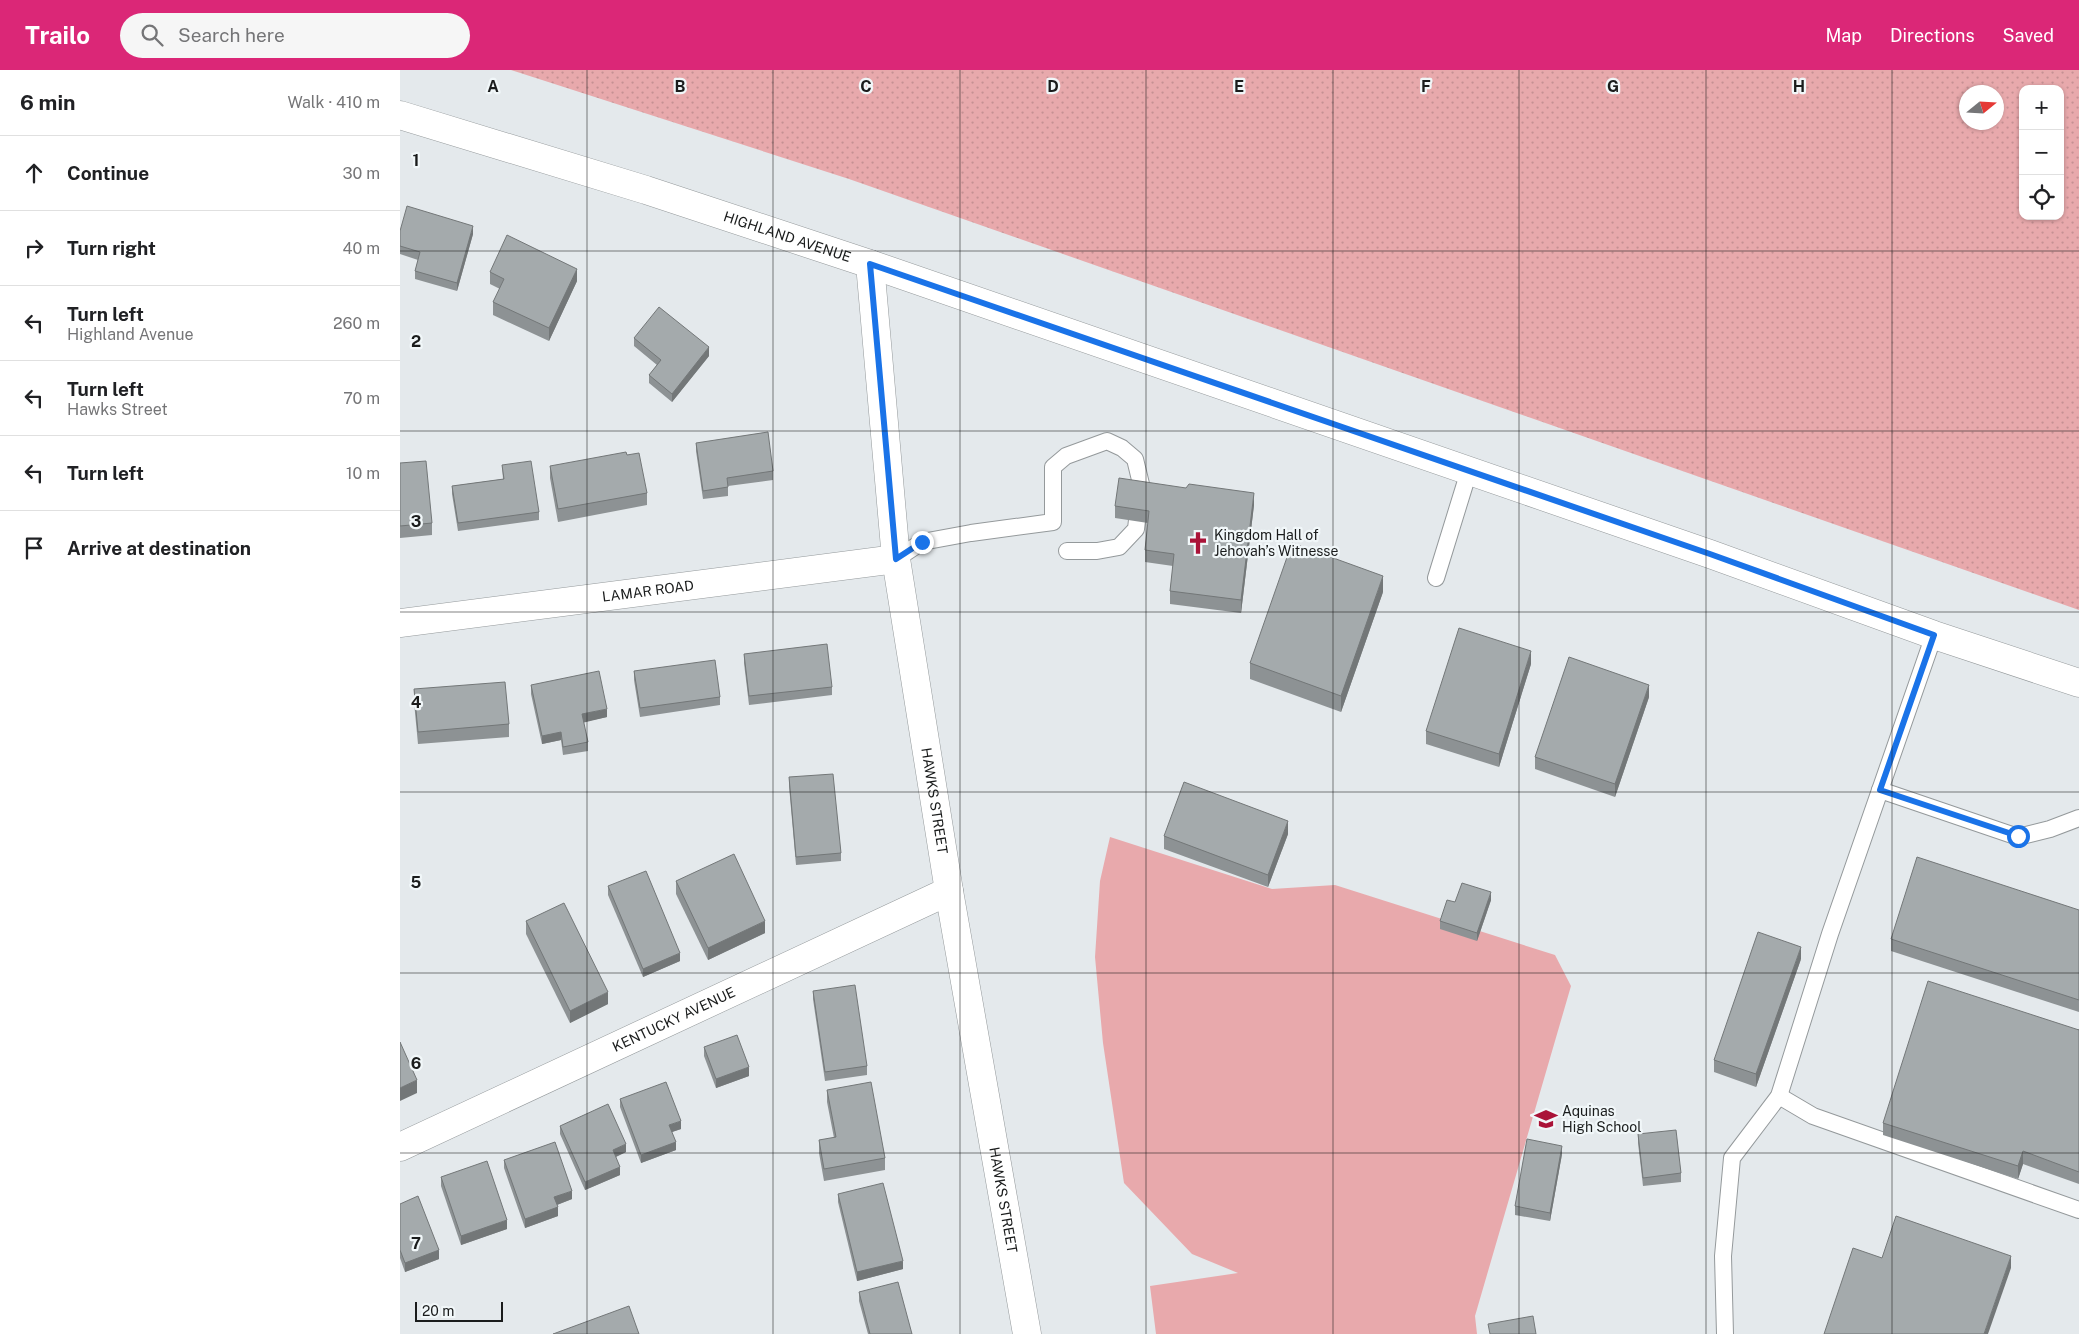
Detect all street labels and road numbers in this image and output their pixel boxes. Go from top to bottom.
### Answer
street label: HIGHLAND AVENUE [722,208,853,265]
street label: LAMAR ROAD [601,577,695,605]
street label: HAWKS STREET [918,747,951,855]
street label: KENTUCKY AVENUE [610,984,738,1055]
street label: HAWKS STREET [986,1146,1021,1254]

